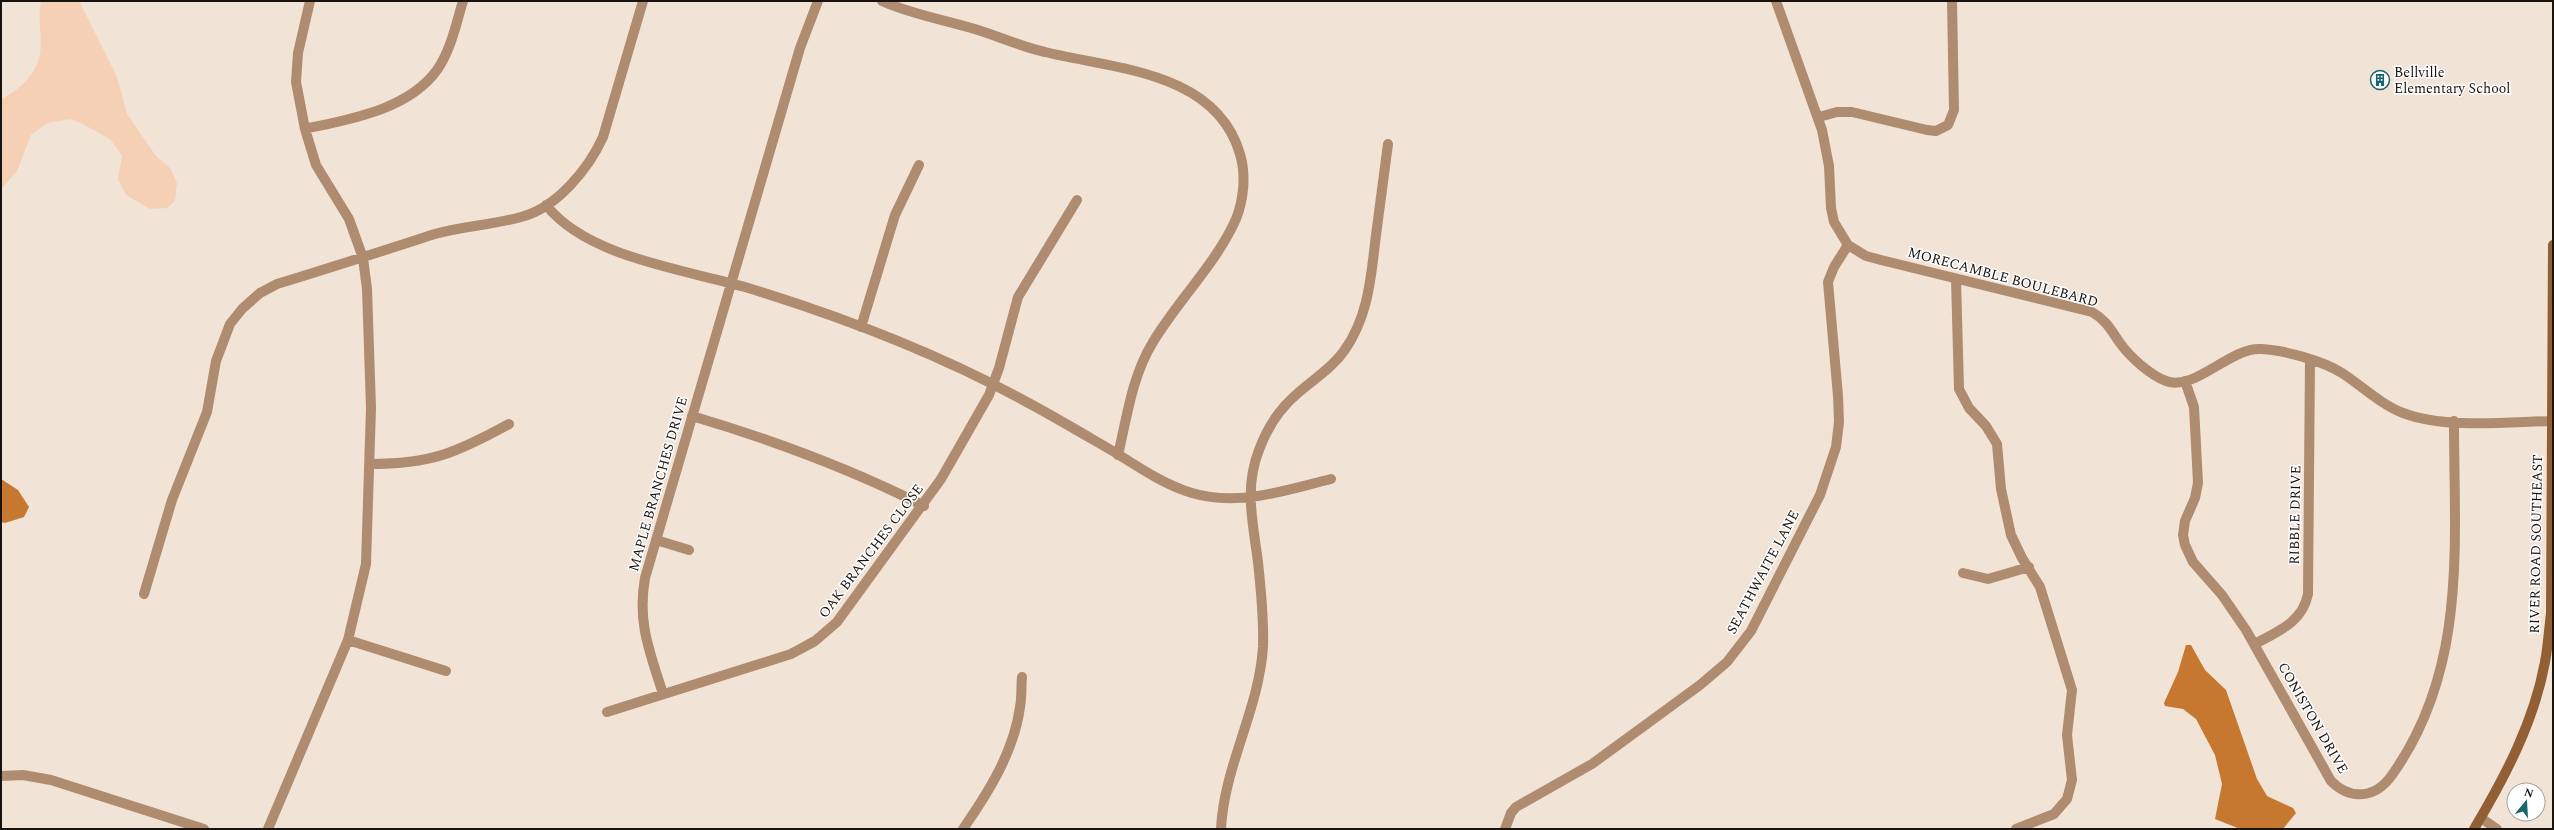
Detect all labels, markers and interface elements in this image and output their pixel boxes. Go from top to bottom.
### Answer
place label: Bellville Elementary School [2394,62,2510,99]
building icon: Bellville Elementary School [2369,69,2391,91]
street label: MORECAMBLE BOULEBARD [1905,241,2101,313]
street label: MAPLE BRANCHES DRIVE [623,394,693,574]
street label: RIVER ROAD SOUTHEAST [2524,454,2548,634]
street label: RIBBLE DRIVE [2284,465,2306,565]
street label: OAK BRANCHES CLOSE [813,479,929,623]
street label: SEATHWAITE LANE [1721,506,1805,638]
street label: CONISTON DRIVE [2272,658,2354,778]
north arrow [2506,782,2546,822]
text: N [2522,783,2536,802]

